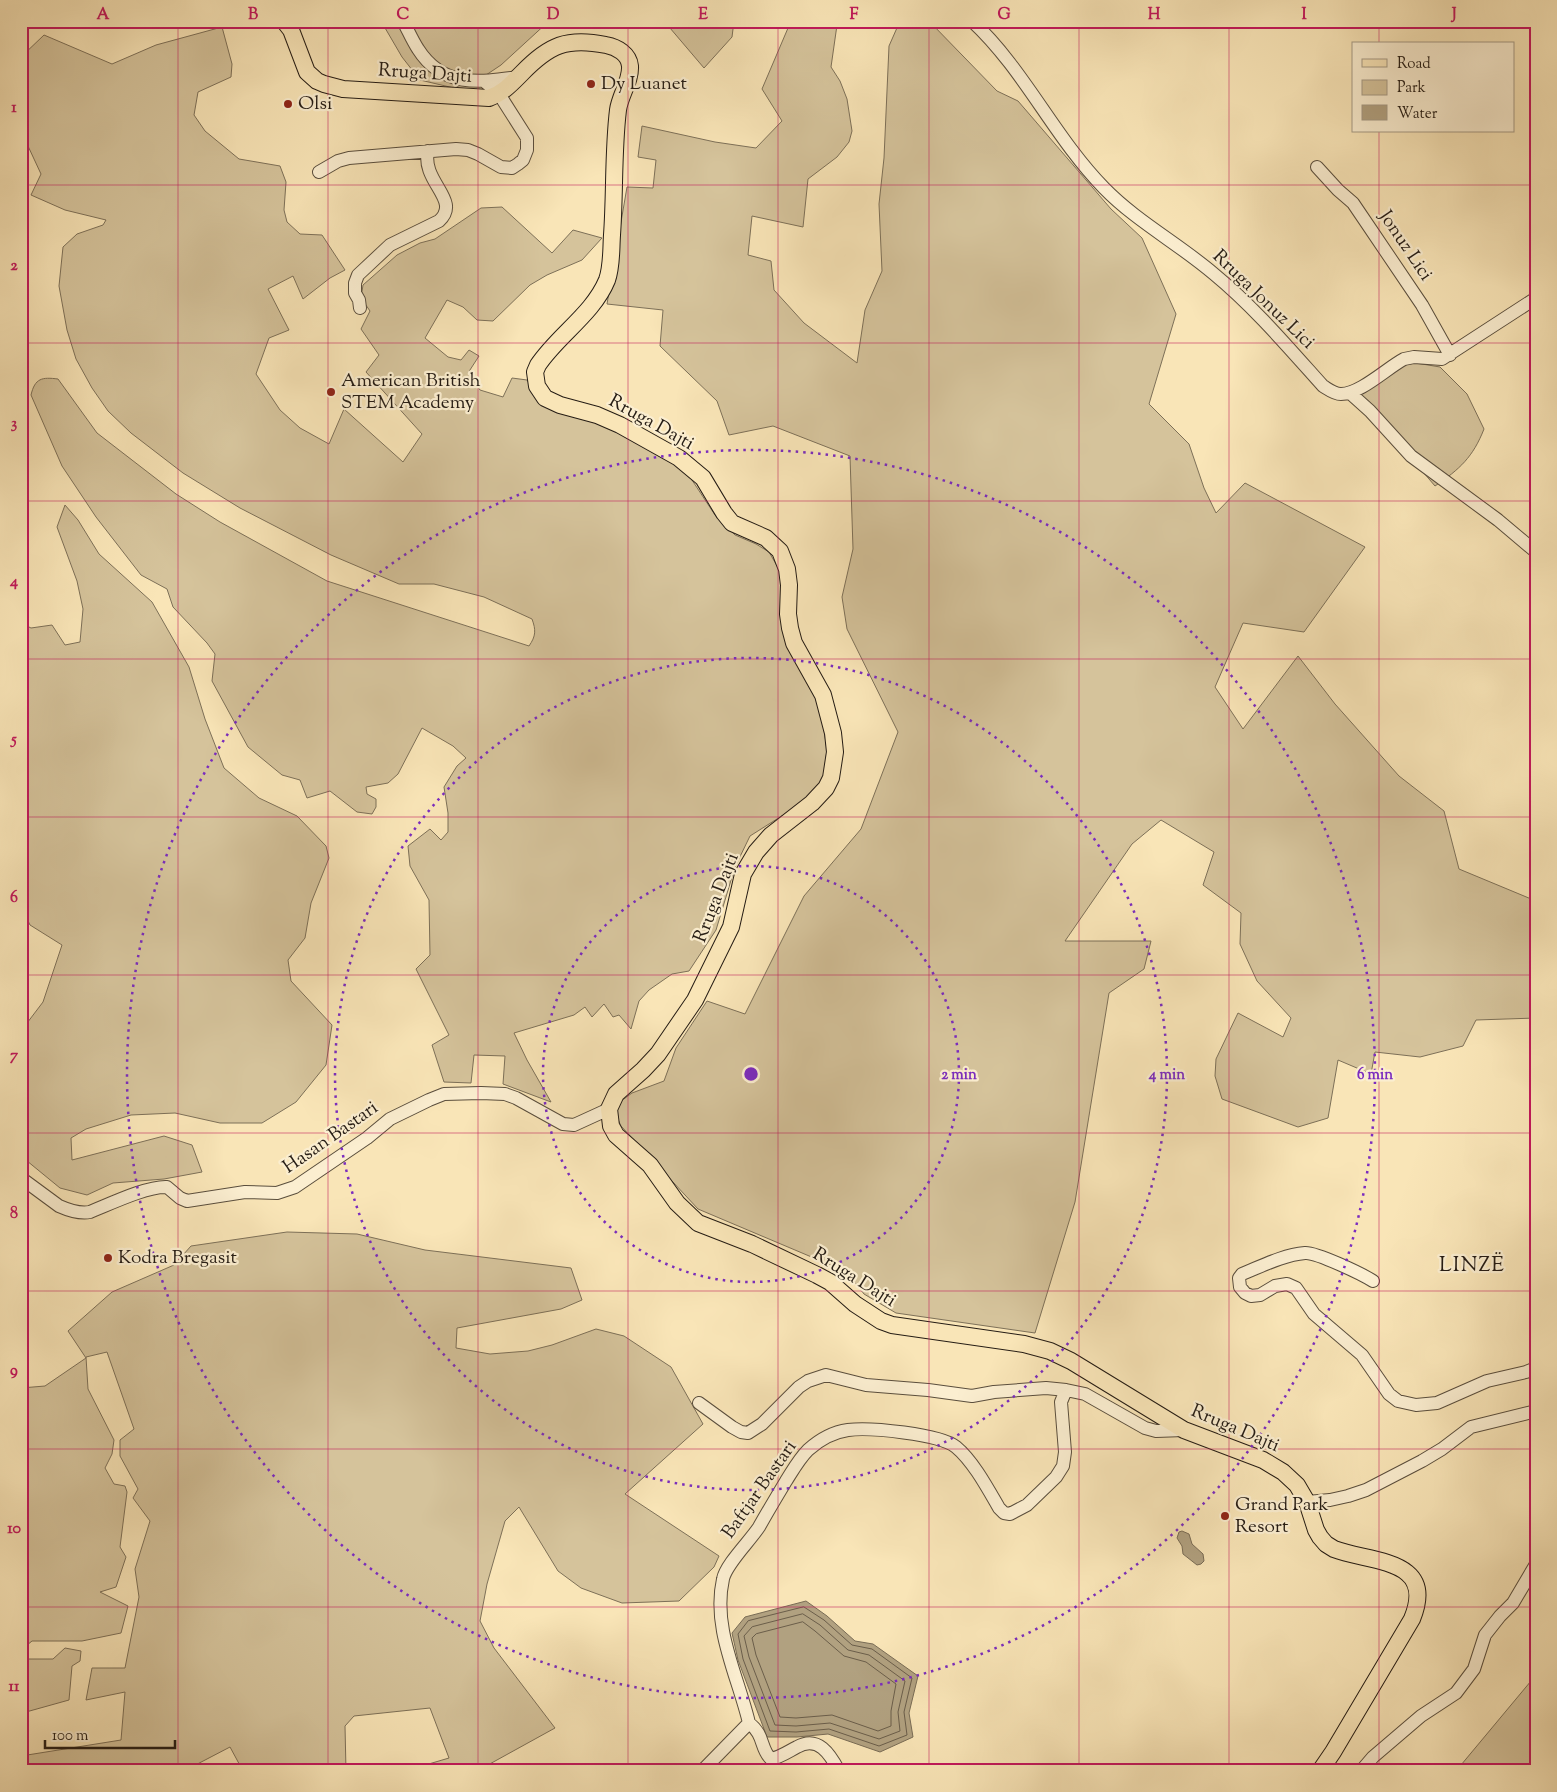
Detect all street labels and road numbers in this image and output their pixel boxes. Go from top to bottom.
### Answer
street label: Rruga Dajti [377,57,473,91]
street label: Jonuz Lici [1371,205,1439,287]
street label: Rruga Jonuz Lici [1206,244,1320,356]
street label: Rruga Dajti [603,388,699,458]
street label: Rruga Dajti [688,849,746,947]
street label: Hasan Bastari [278,1095,384,1181]
street label: Rruga Dajti [807,1242,901,1314]
street label: Rruga Dajti [1186,1398,1284,1460]
street label: Baftjar Bastari [716,1435,804,1545]

